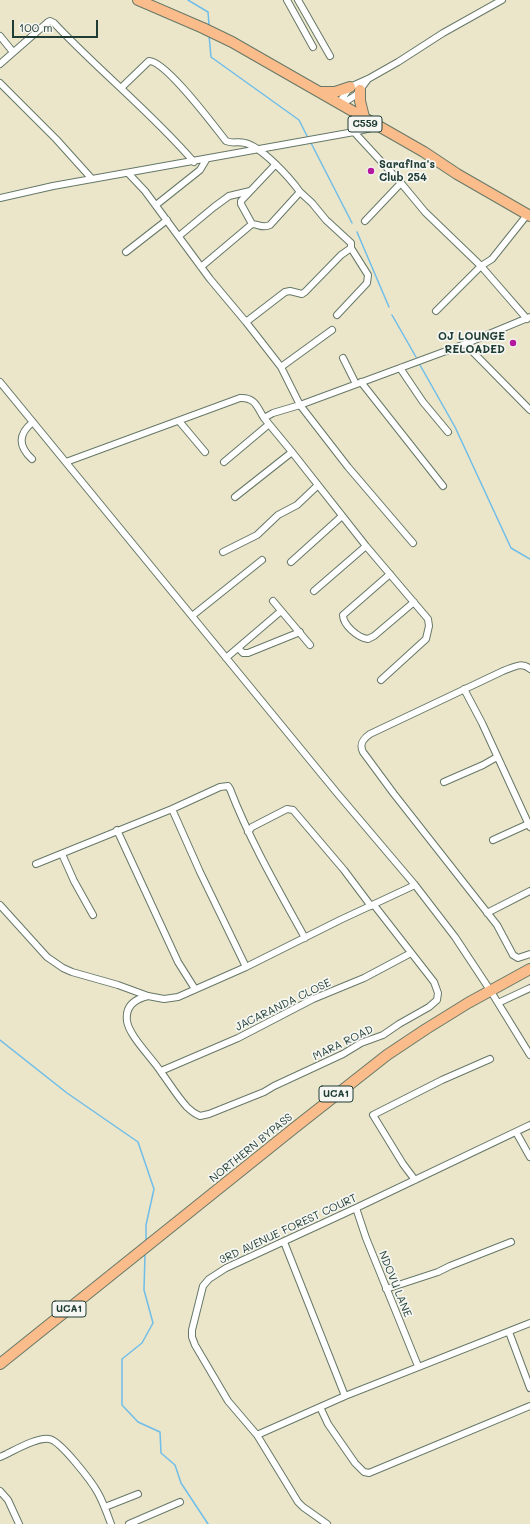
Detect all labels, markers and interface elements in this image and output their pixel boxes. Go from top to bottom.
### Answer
scale bar [14,12,100,38]
text: 100 m [19,19,53,35]
road number: C559 [348,116,382,132]
place label: Sarafina's Club 254 [379,158,435,184]
marker: Sarafina's Club 254 [366,166,376,176]
place label: OJ LOUNGE RELOADED [438,330,505,356]
marker: OJ LOUNGE RELOADED [508,338,518,348]
street label: JACARANDA CLOSE [233,976,333,1034]
street label: MARA ROAD [311,1023,375,1063]
road number: UCA1 [319,1086,353,1102]
street label: NORTHERN BYPASS [207,1111,295,1185]
street label: 3RD AVENUE FOREST COURT [217,1191,359,1267]
street label: NDOVU LANE [376,1249,414,1319]
road number: UCA1 [52,1301,86,1317]

